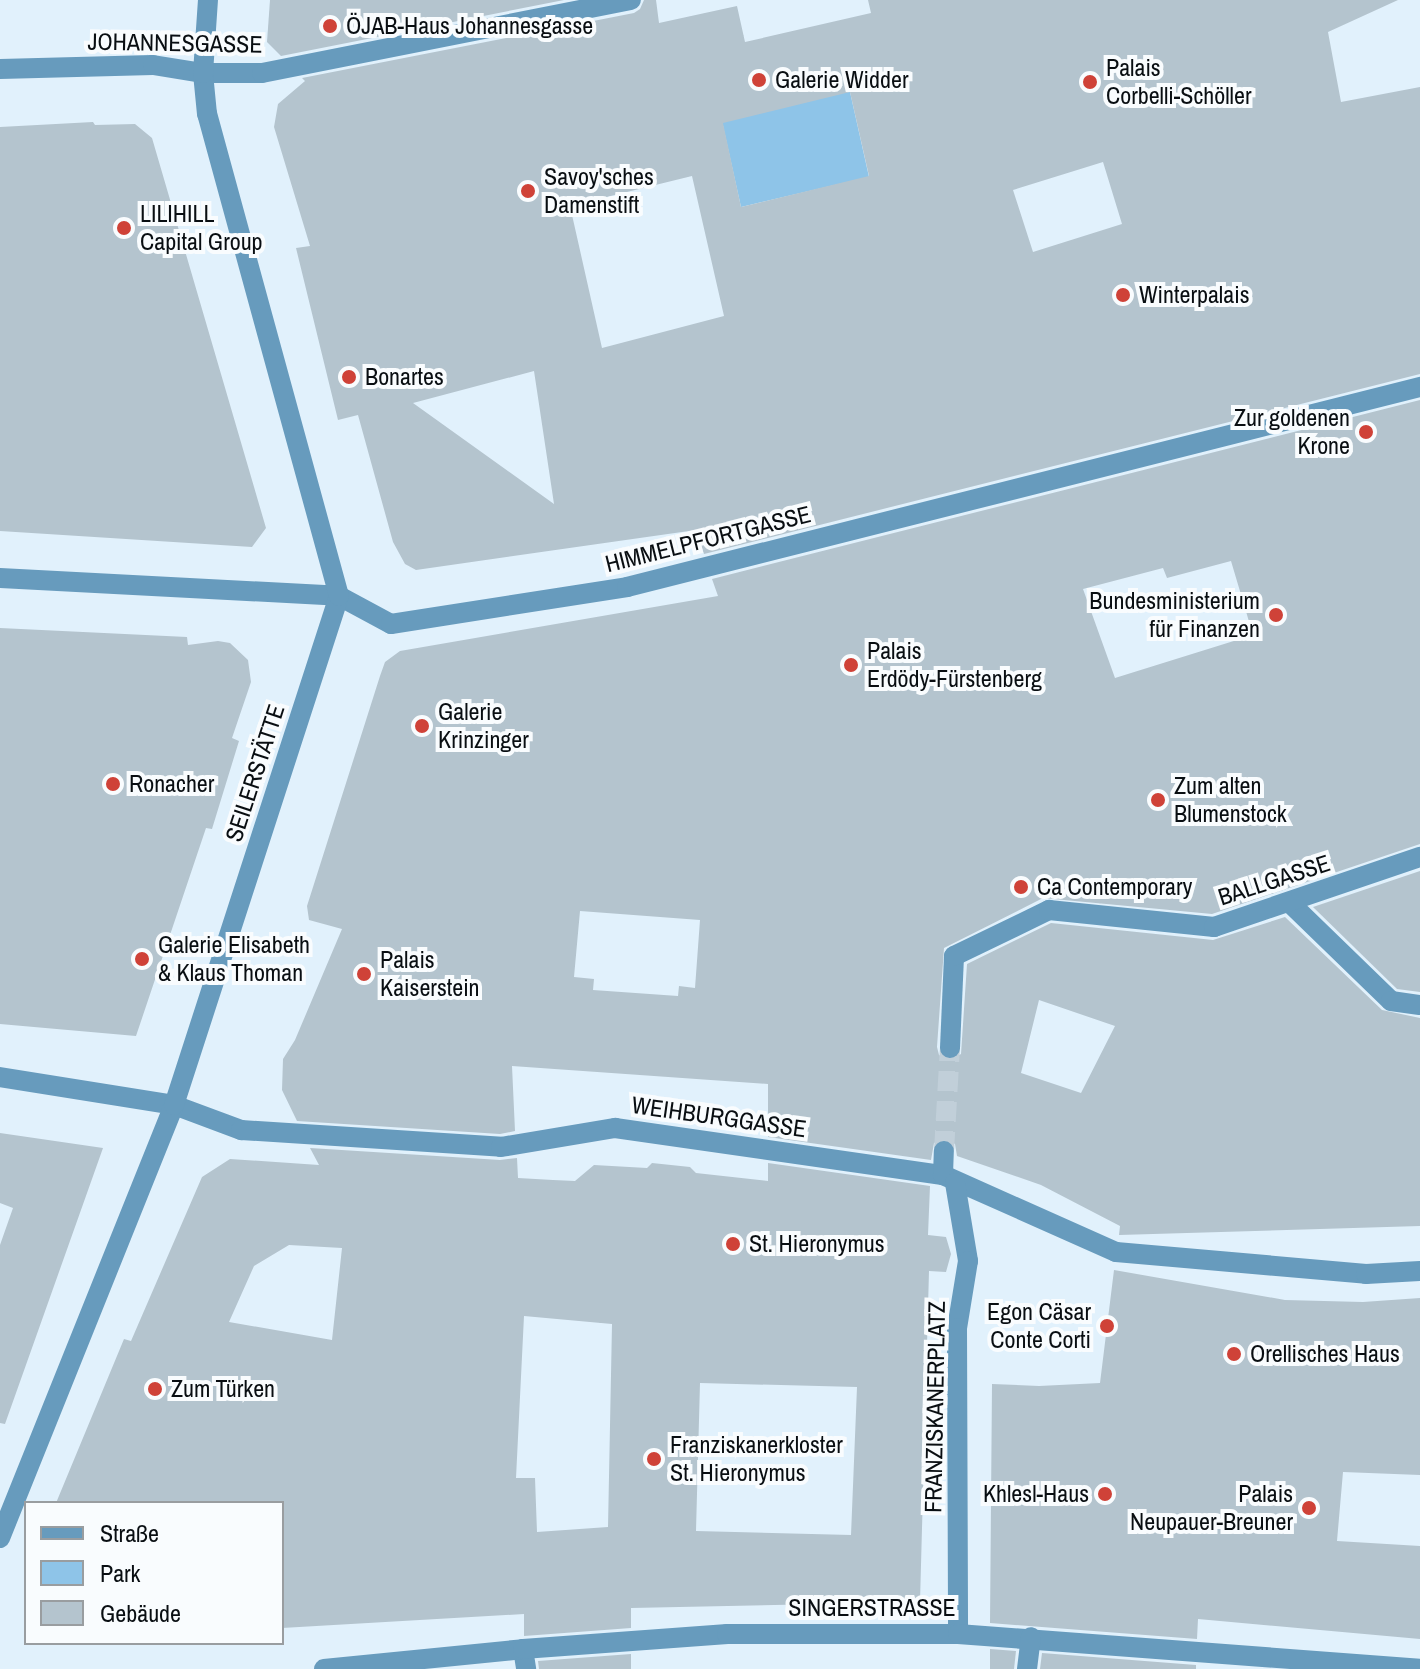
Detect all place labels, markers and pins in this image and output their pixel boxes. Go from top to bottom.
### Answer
place label: ÖJAB-Haus Johannesgasse [346,12,593,40]
marker: ÖJAB-Haus Johannesgasse [321,17,339,35]
place label: Palais Corbelli-Schöller [1106,54,1251,110]
place label: Galerie Widder [775,66,908,94]
marker: Galerie Widder [750,71,768,89]
marker: Palais Corbelli-Schöller [1081,73,1099,91]
place label: Savoy'sches Damenstift [544,163,654,219]
marker: Savoy'sches Damenstift [519,182,537,200]
place label: LILIHILL Capital Group [140,200,263,256]
marker: LILIHILL Capital Group [115,219,133,237]
place label: Winterpalais [1139,281,1249,309]
marker: Winterpalais [1114,286,1132,304]
place label: Bonartes [365,363,444,391]
marker: Bonartes [340,368,358,386]
place label: Zur goldenen Krone [1234,404,1350,460]
marker: Zur goldenen Krone [1357,423,1375,441]
place label: Bundesministerium für Finanzen [1089,587,1260,643]
marker: Bundesministerium für Finanzen [1267,606,1285,624]
place label: Palais Erdödy-Fürstenberg [867,637,1042,693]
marker: Palais Erdödy-Fürstenberg [842,656,860,674]
place label: Galerie Krinzinger [438,698,529,754]
marker: Galerie Krinzinger [413,717,431,735]
place label: Ronacher [129,770,214,798]
place label: Zum alten Blumenstock [1174,772,1287,828]
marker: Ronacher [104,775,122,793]
marker: Zum alten Blumenstock [1149,791,1167,809]
place label: Ca Contemporary [1037,873,1192,901]
marker: Ca Contemporary [1012,878,1030,896]
place label: Galerie Elisabeth & Klaus Thoman [158,931,310,987]
place label: Palais Kaiserstein [380,946,480,1002]
marker: Galerie Elisabeth & Klaus Thoman [133,950,151,968]
marker: Palais Kaiserstein [355,965,373,983]
place label: St. Hieronymus [749,1230,885,1258]
marker: St. Hieronymus [724,1235,742,1253]
place label: Egon Cäsar Conte Corti [987,1298,1091,1354]
marker: Egon Cäsar Conte Corti [1098,1317,1116,1335]
place label: Orellisches Haus [1250,1340,1400,1368]
marker: Orellisches Haus [1225,1345,1243,1363]
place label: Zum Türken [171,1375,275,1403]
marker: Zum Türken [146,1380,164,1398]
place label: Franziskanerkloster St. Hieronymus [670,1431,843,1487]
marker: Franziskanerkloster St. Hieronymus [645,1450,663,1468]
place label: Khlesl-Haus [983,1480,1089,1508]
place label: Palais Neupauer-Breuner [1130,1480,1293,1536]
marker: Khlesl-Haus [1096,1485,1114,1503]
marker: Palais Neupauer-Breuner [1300,1499,1318,1517]

